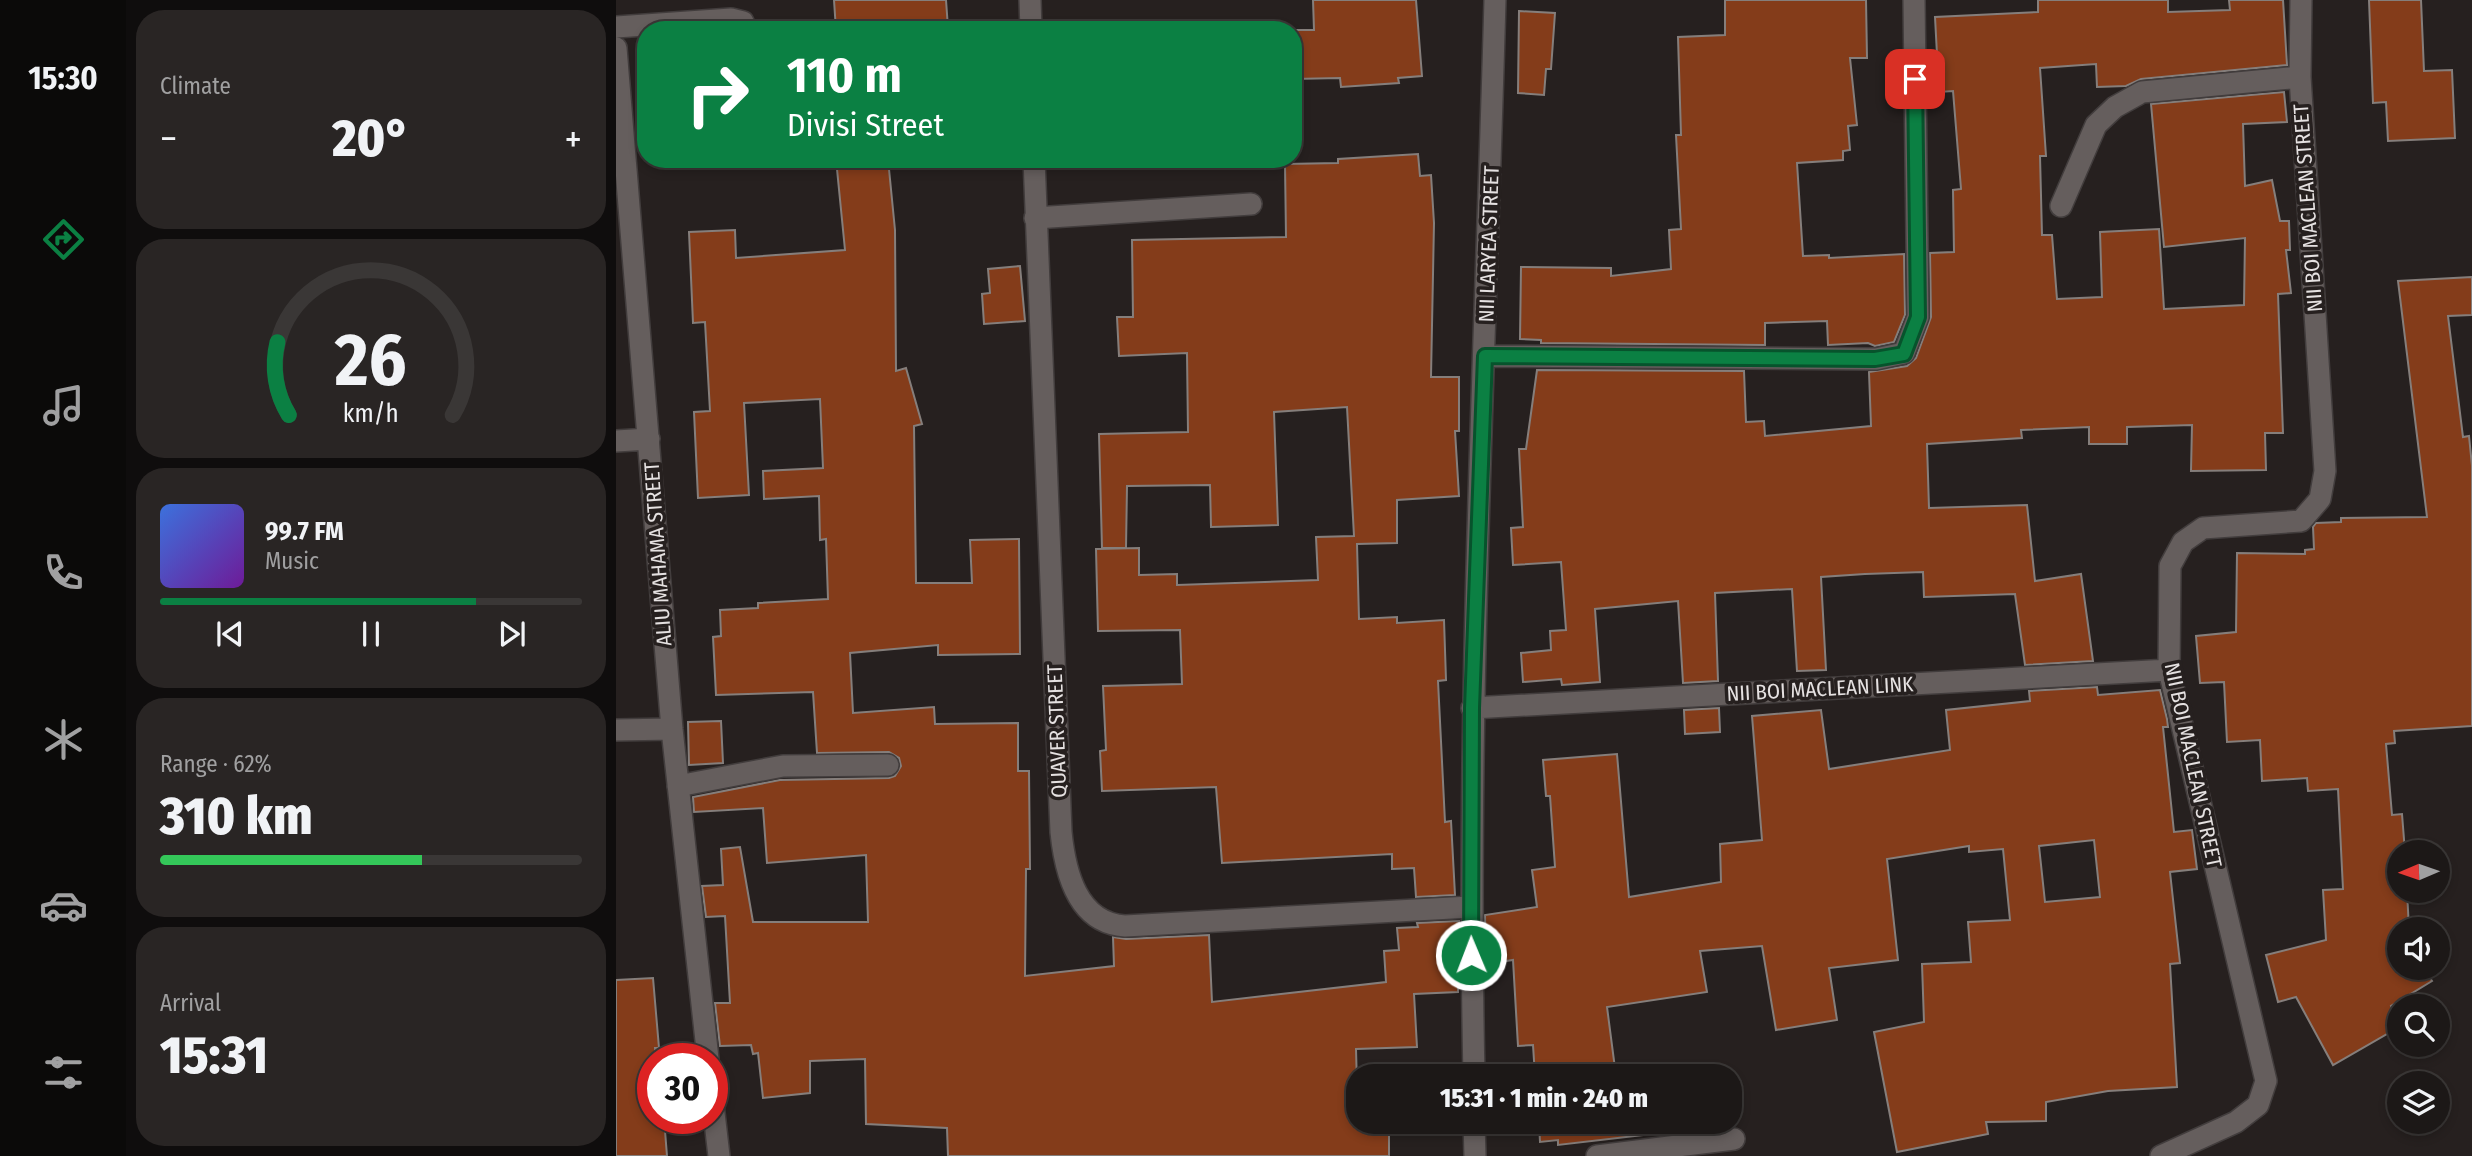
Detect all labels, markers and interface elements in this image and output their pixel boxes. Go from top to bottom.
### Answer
text: 110 m [787,46,902,105]
icon: right [672,49,763,140]
pin [1885,49,1945,109]
text: 15:30 [28,59,98,97]
icon: arrive [1896,60,1934,98]
text: Climate [160,72,231,100]
street label: NII BOI MACLEAN STREET [2288,103,2328,313]
text: Divisi Street [787,106,944,144]
text: 20° [332,107,410,170]
text: − [160,116,177,162]
text: + [565,116,582,162]
street label: NII LARYEA STREET [1473,165,1505,323]
icon: directions [39,215,88,264]
text: 26 [334,317,407,404]
icon: music [39,381,88,430]
text: km/h [343,399,399,429]
street label: ALIU MAHAMA STREET [639,461,677,647]
text: 99.7 FM [265,516,344,547]
text: Music [265,547,319,575]
icon: phone [39,548,88,597]
icon: previous [211,615,249,653]
icon: pause [352,615,390,653]
icon: next [493,615,531,653]
street label: NII BOI MACLEAN STREET [2159,660,2227,870]
street label: QUAVER STREET [1042,664,1072,798]
street label: NII BOI MACLEAN LINK [1726,671,1915,707]
icon: climate [39,715,88,764]
text: Range · 62% [160,750,272,778]
text: 310 km [160,785,312,848]
north arrow [2387,840,2450,903]
map controls [2387,840,2450,1134]
icon: car [39,881,88,930]
button: sound [2387,917,2450,980]
position arrow [1434,918,1508,992]
text: Arrival [160,989,221,1017]
button: search [2387,994,2450,1057]
text: 15:31 [160,1024,268,1087]
speed limit sign: 30 [637,1043,728,1134]
icon: filters [39,1048,88,1097]
button: layers [2387,1071,2450,1134]
text: 15:31 · 1 min · 240 m [1440,1083,1648,1114]

